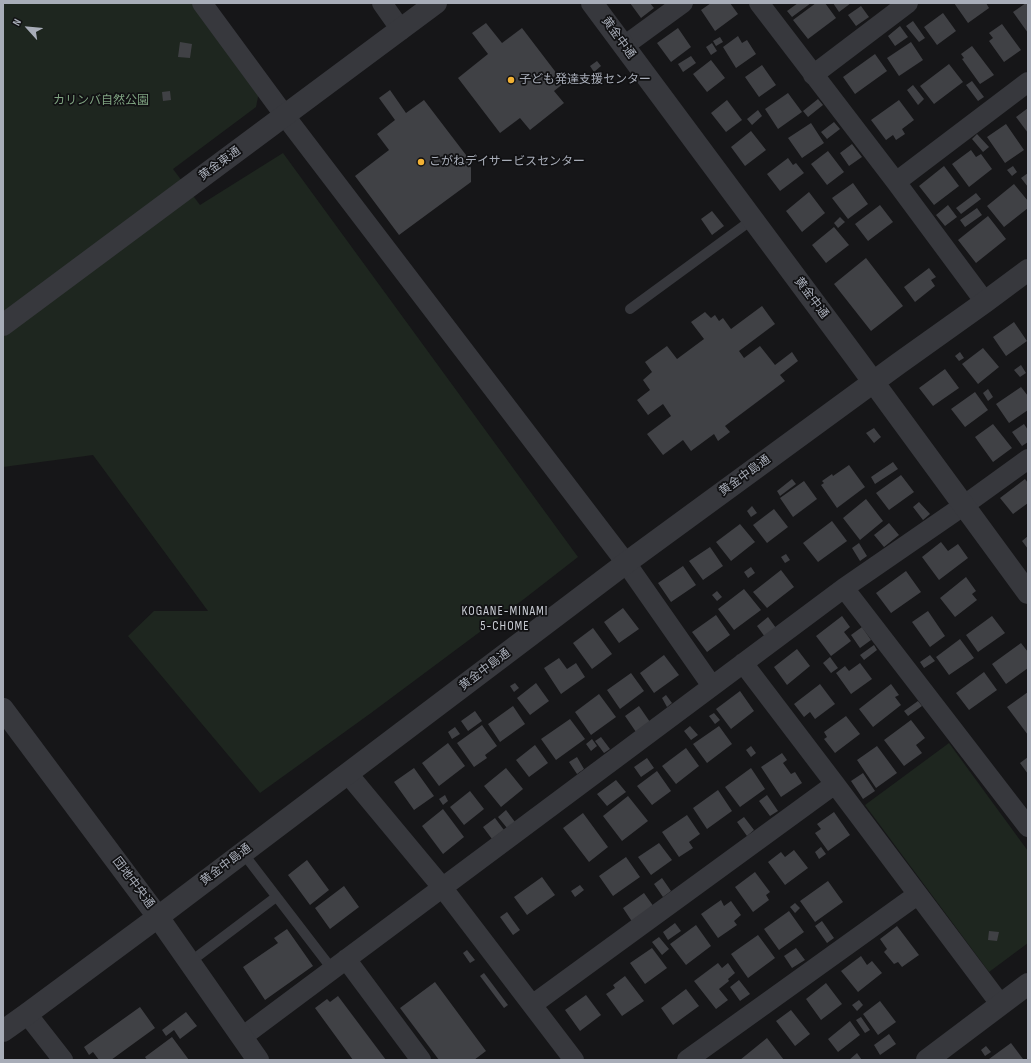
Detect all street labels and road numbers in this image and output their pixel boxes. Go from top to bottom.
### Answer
street label: 黄金中通 [598,14,638,62]
street label: 黄金東通 [196,144,244,184]
street label: 黄金中通 [791,274,831,322]
street label: 黄金中島通 [716,453,774,499]
street label: 黄金中島通 [457,646,513,694]
street label: 黄金中島通 [198,841,254,889]
street label: 団地中央通 [109,855,157,911]

